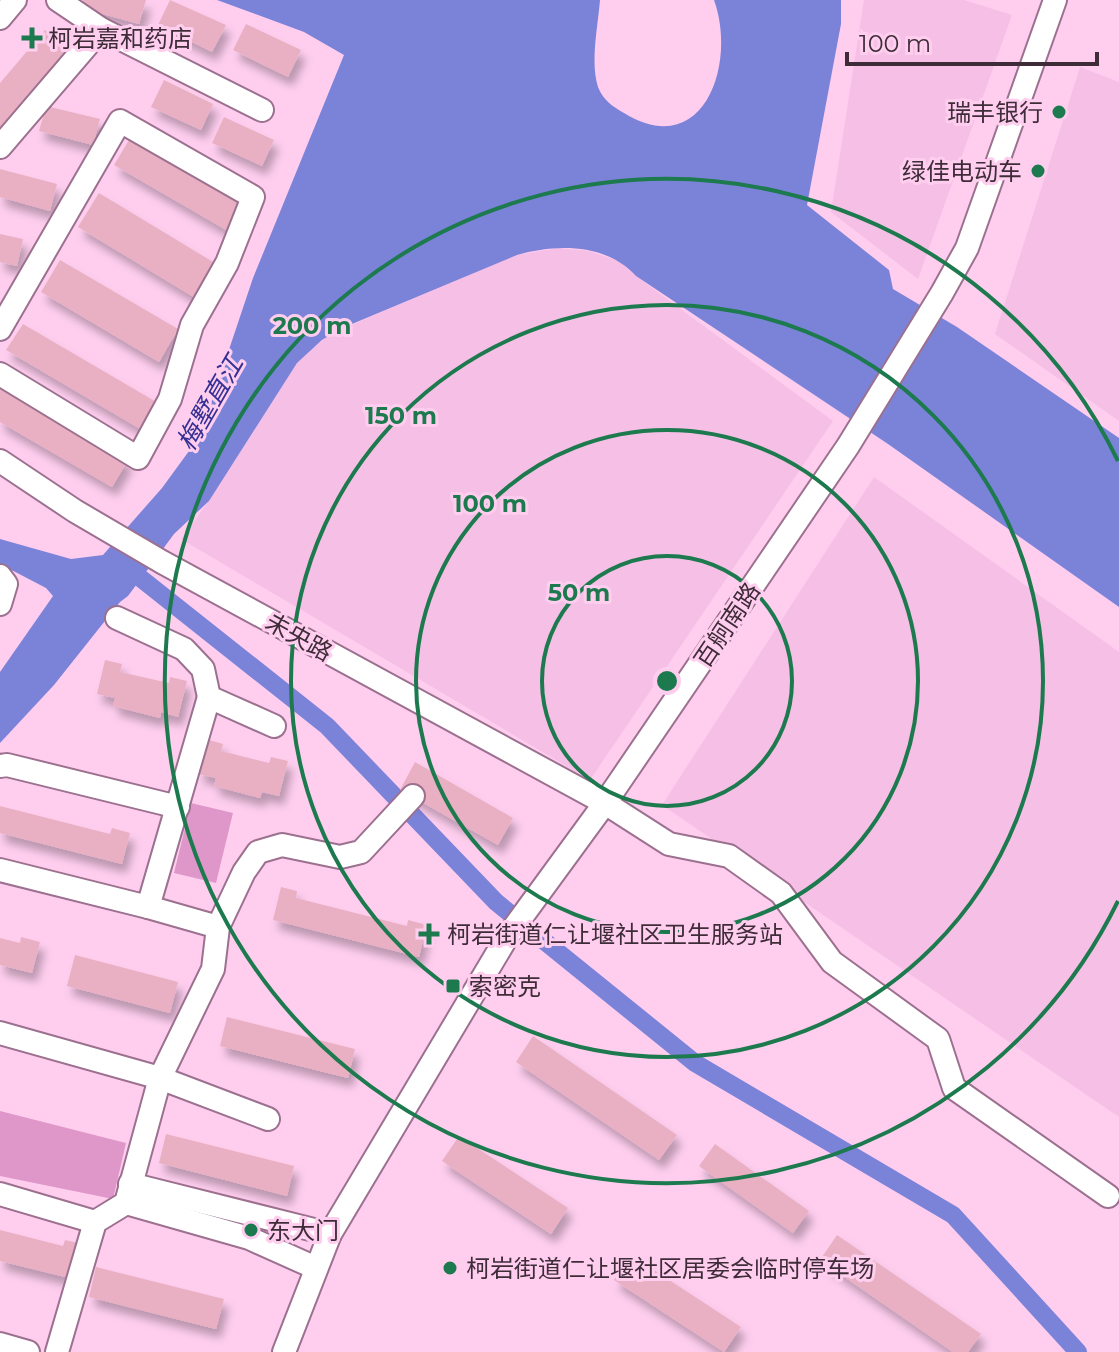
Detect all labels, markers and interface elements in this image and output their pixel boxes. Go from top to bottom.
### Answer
scale bar [847,16,1097,66]
place label: 柯岩嘉和药店 [48,24,192,53]
marker: 柯岩嘉和药店 [23,29,41,47]
text: 100 m [859,29,931,58]
place label: 瑞丰银行 [947,98,1043,127]
marker: 瑞丰银行 [1050,103,1068,121]
place label: 绿佳电动车 [902,157,1022,186]
marker: 绿佳电动车 [1029,162,1047,180]
text: 200 m [273,311,351,340]
water label: 梅墅直江 [170,347,251,456]
text: 150 m [365,401,437,430]
text: 100 m [453,489,527,518]
street label: 百舸南路 [688,577,766,673]
text: 50 m [548,578,610,607]
street label: 未央路 [260,607,338,667]
centre of rings [653,667,681,695]
place label: 柯岩街道仁让堰社区卫生服务站 [447,920,783,949]
marker: 柯岩街道仁让堰社区卫生服务站 [418,923,440,945]
place label: 索密克 [469,972,541,1001]
marker: 索密克 [444,977,462,995]
place label: 东大门 [267,1216,339,1245]
marker: 东大门 [242,1221,260,1239]
place label: 柯岩街道仁让堰社区居委会临时停车场 [466,1254,874,1283]
marker: 柯岩街道仁让堰社区居委会临时停车场 [441,1259,459,1277]

